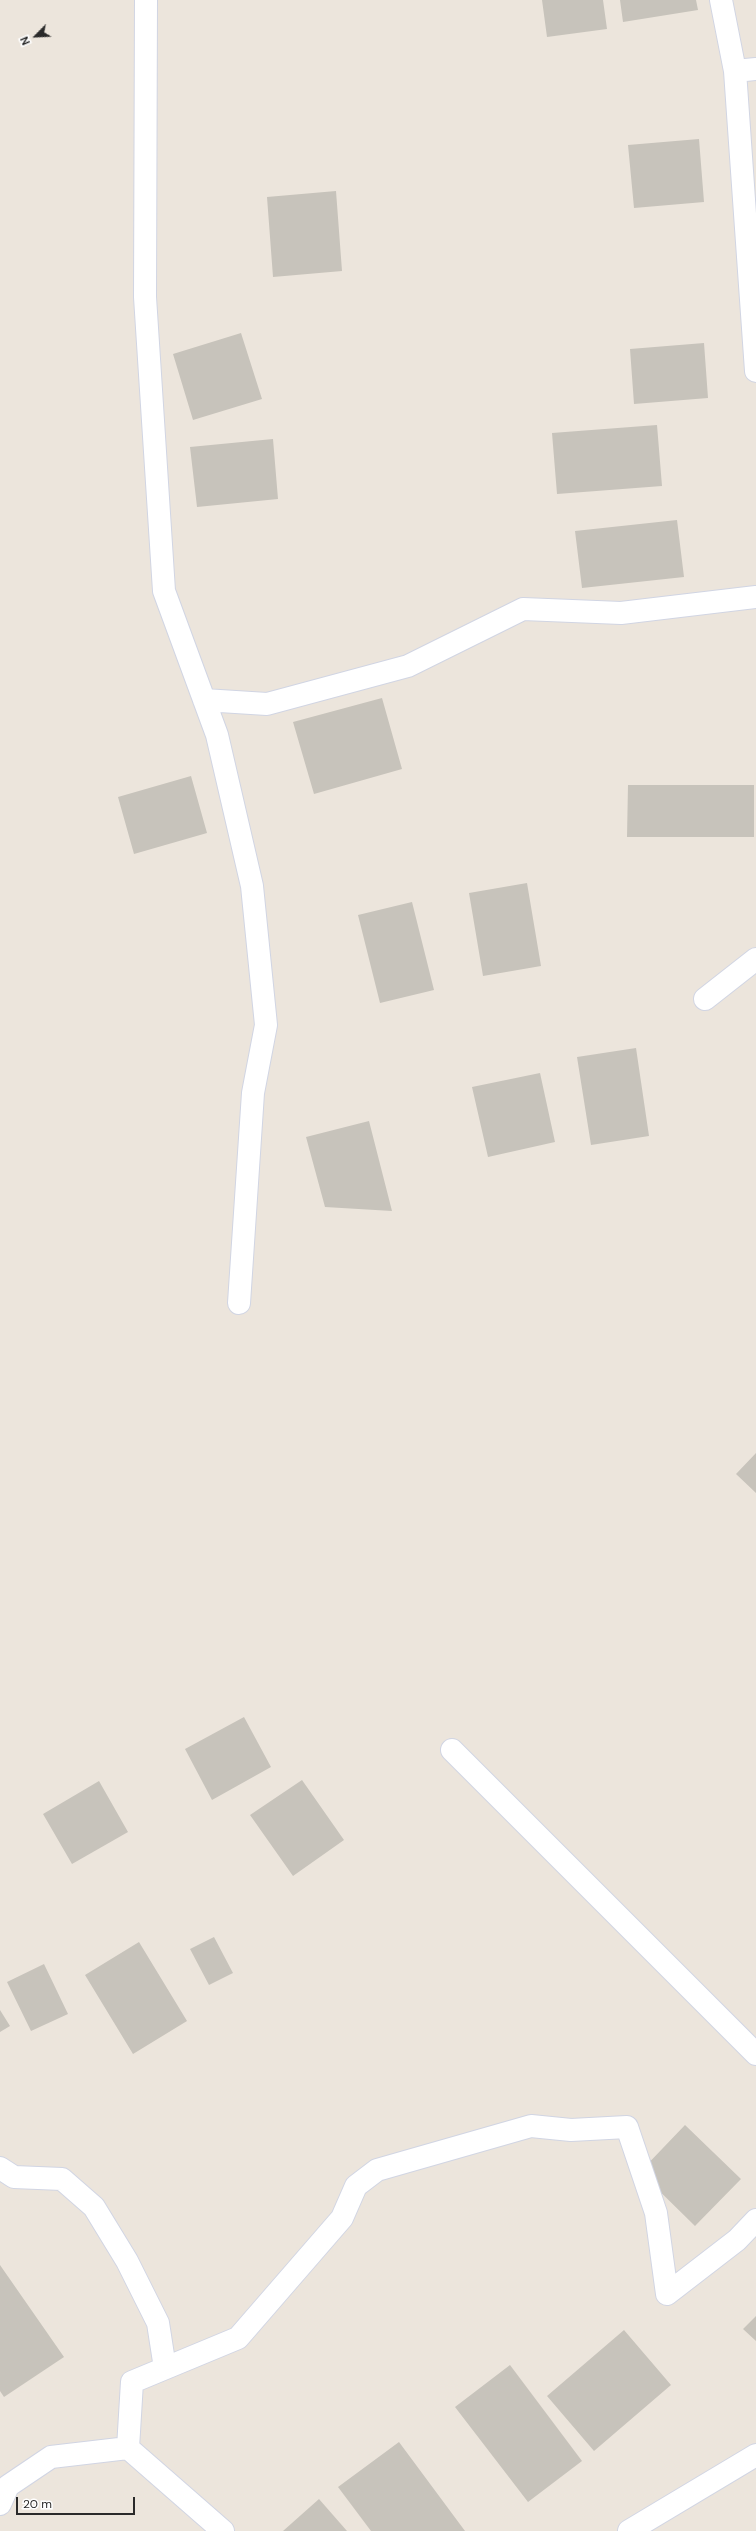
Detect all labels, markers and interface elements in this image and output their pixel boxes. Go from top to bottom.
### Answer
north arrow [16,16,56,56]
text: N [17,34,33,47]
scale bar [18,2489,137,2515]
text: 20 m [23,2496,52,2512]

